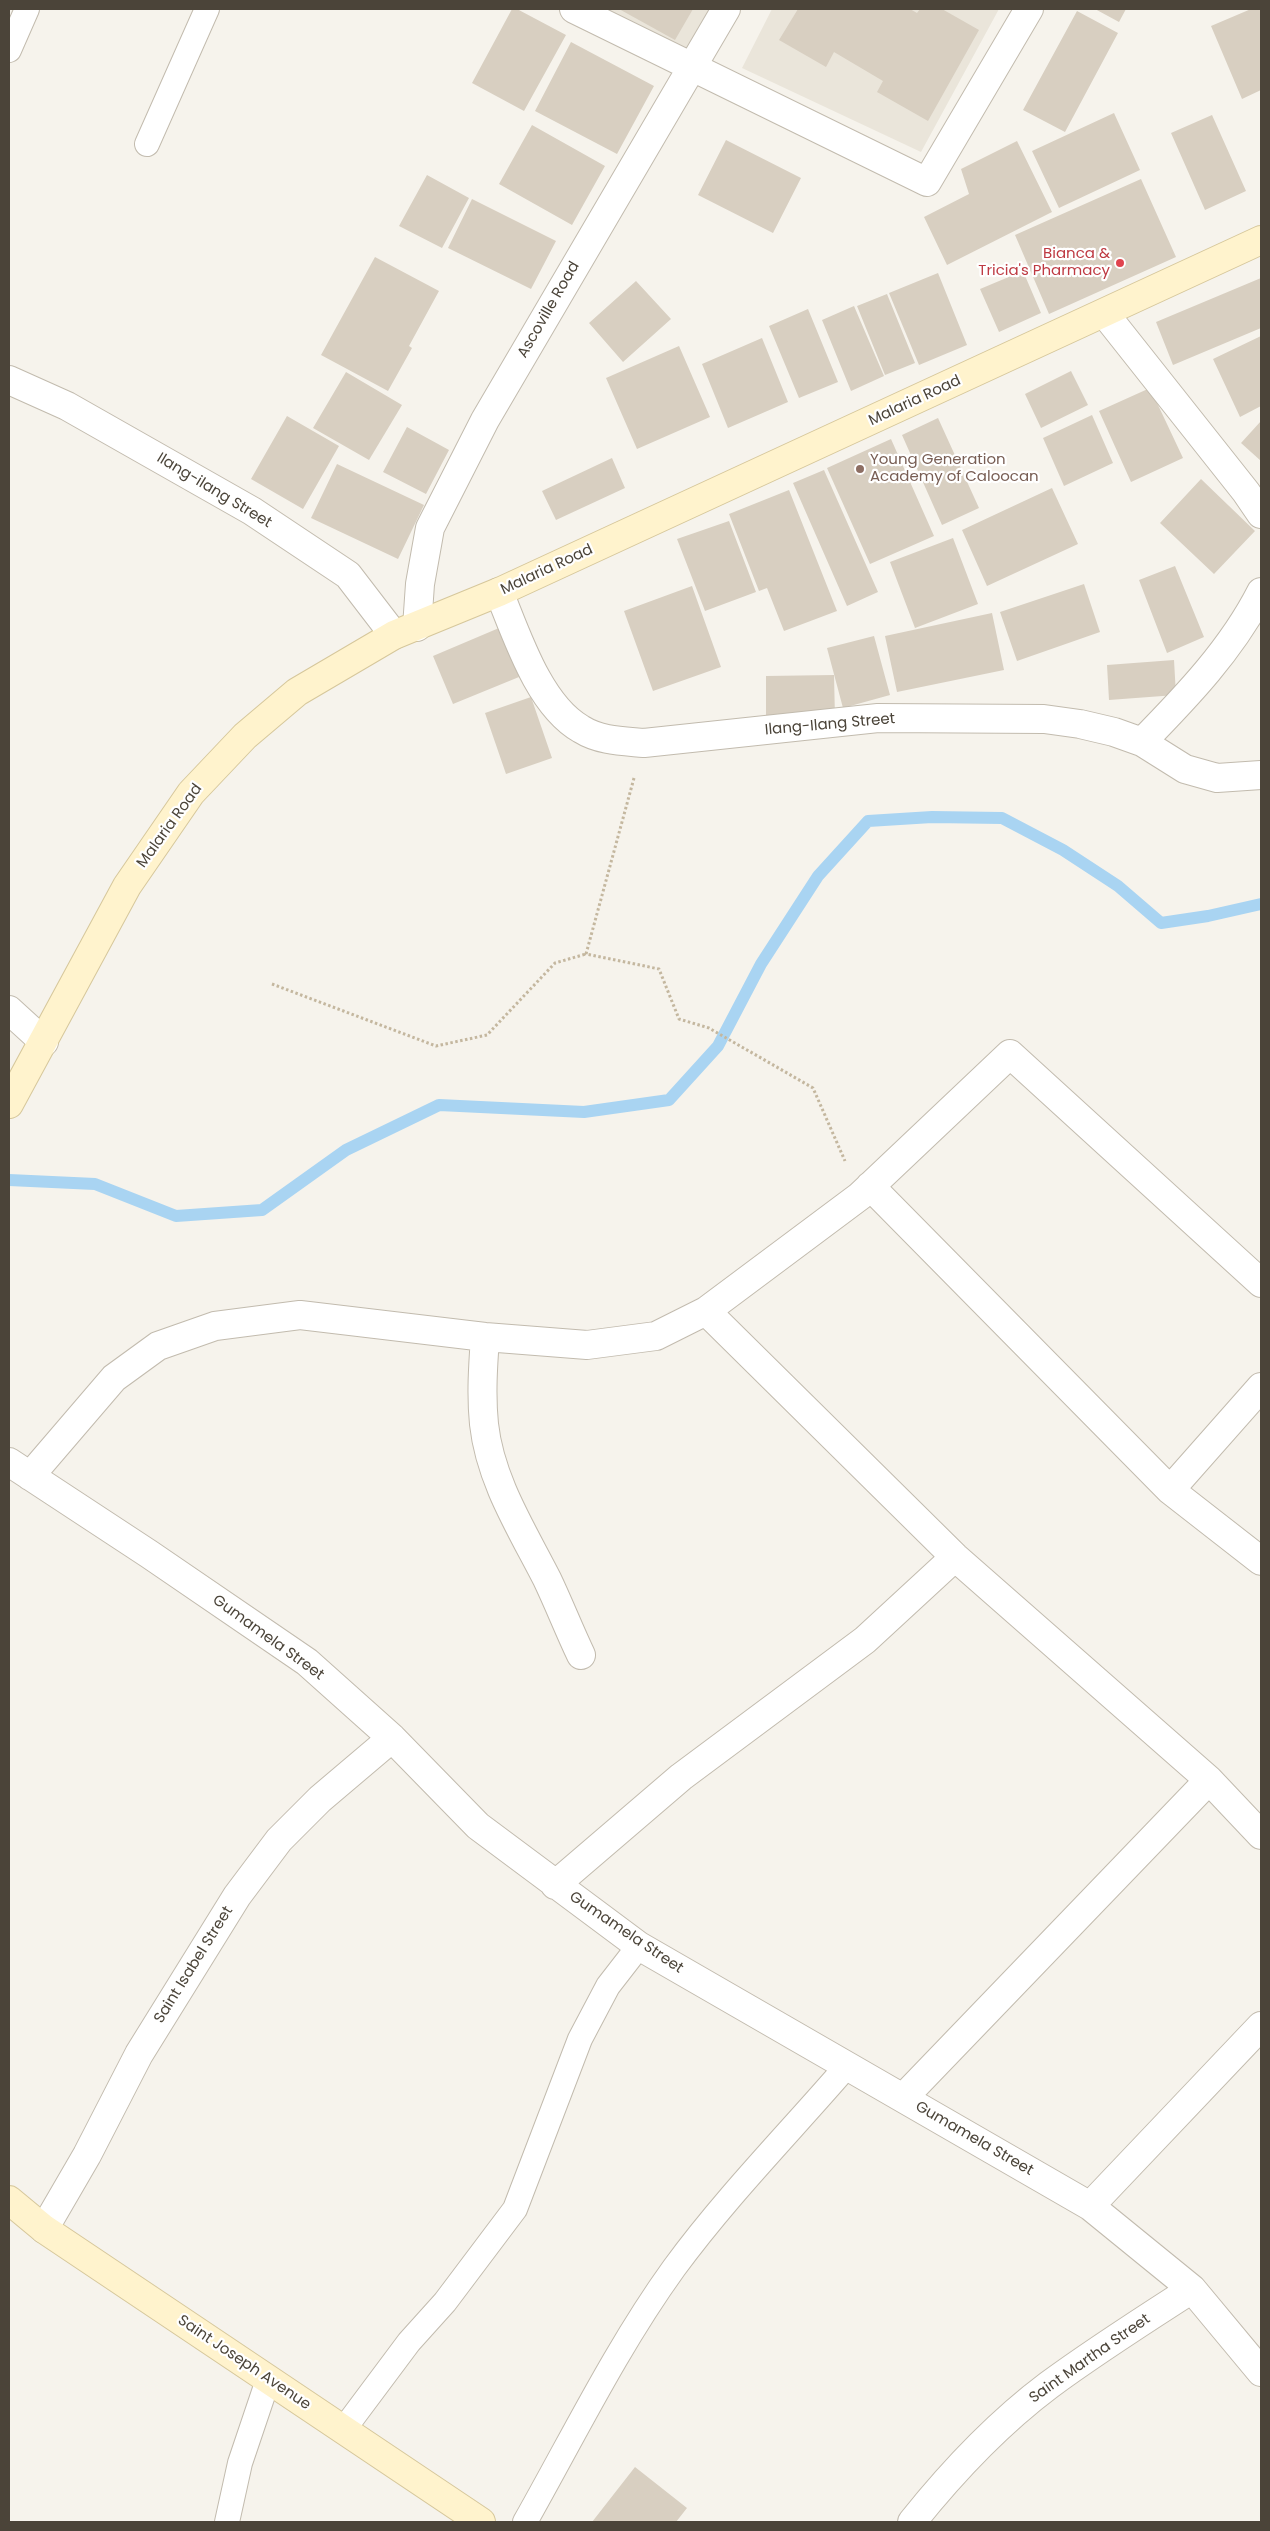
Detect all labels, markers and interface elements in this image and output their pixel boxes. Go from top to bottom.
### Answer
place label: Bianca & Tricia's Pharmacy [978,245,1110,280]
marker: Bianca & Tricia's Pharmacy [1114,257,1126,269]
street label: Ascoville Road [514,259,584,361]
street label: Malaria Road [866,372,964,430]
street label: Ilang-ilang Street [153,450,275,532]
place label: Young Generation Academy of Caloocan [870,451,1039,486]
marker: Young Generation Academy of Caloocan [854,463,866,475]
street label: Malaria Road [498,541,596,599]
street label: Ilang-Ilang Street [764,710,896,740]
street label: Malaria Road [134,781,206,871]
street label: Gumamela Street [209,1592,327,1684]
street label: Gumamela Street [566,1888,686,1978]
street label: Saint Isabel Street [151,1903,237,2027]
street label: Gumamela Street [912,2098,1036,2180]
street label: Saint Martha Street [1026,2310,1154,2408]
street label: Saint Joseph Avenue [174,2312,314,2414]

